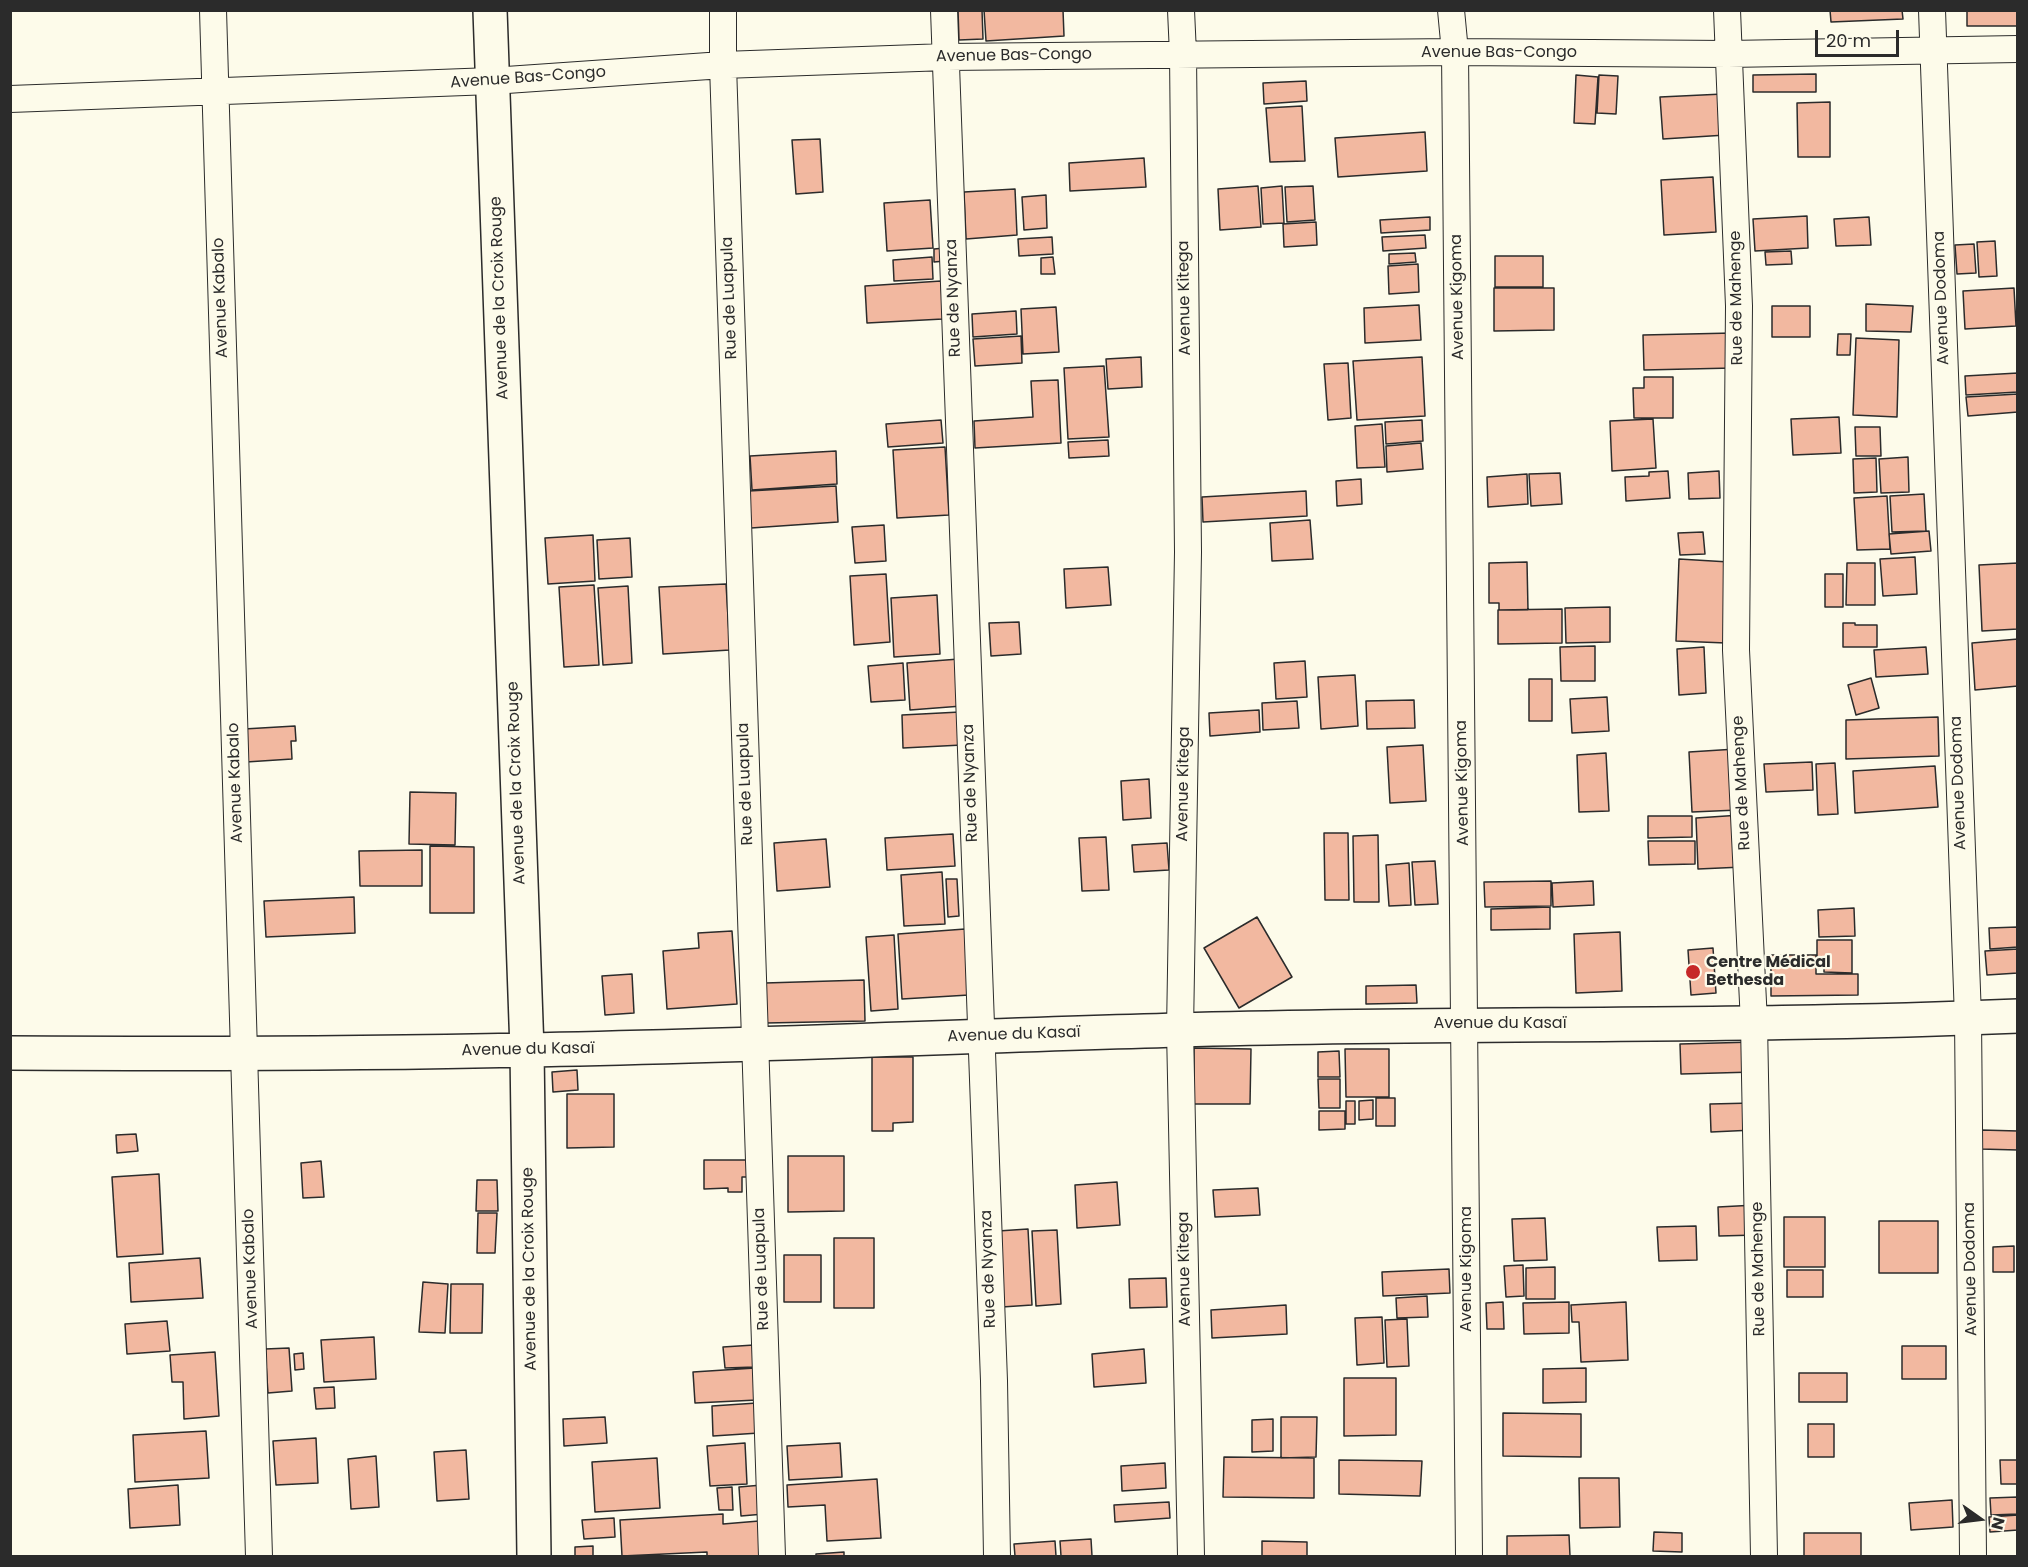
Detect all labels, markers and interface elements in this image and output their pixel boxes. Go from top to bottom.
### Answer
scale bar [1818,18,1902,56]
text: 20 m [1826,28,1871,53]
street label: Avenue Bas-Congo [1421,43,1577,63]
street label: Avenue Bas-Congo [936,45,1092,67]
street label: Avenue Bas-Congo [450,63,606,93]
street label: Avenue de la Croix Rouge [487,196,513,400]
street label: Rue de Mahenge [1726,230,1748,366]
street label: Avenue Dodoma [1930,231,1954,365]
street label: Avenue Kigoma [1447,234,1469,360]
street label: Rue de Luapula [718,236,742,360]
street label: Avenue Kabalo [209,237,233,359]
street label: Rue de Nyanza [942,238,966,358]
street label: Avenue Kitega [1174,240,1196,356]
street label: Avenue de la Croix Rouge [504,681,530,885]
street label: Rue de Mahenge [1729,715,1755,851]
street label: Avenue Dodoma [1947,716,1971,850]
street label: Avenue Kigoma [1452,720,1474,846]
street label: Avenue Kabalo [224,722,248,844]
street label: Rue de Luapula [734,722,758,846]
street label: Rue de Nyanza [959,723,983,843]
street label: Avenue Kitega [1173,726,1195,842]
place label: Centre Médical Bethesda [1706,953,1831,991]
marker: Centre Médical Bethesda [1684,963,1702,981]
street label: Avenue du Kasaï [1433,1014,1567,1034]
street label: Avenue du Kasaï [947,1023,1081,1047]
street label: Avenue du Kasaï [461,1039,595,1061]
street label: Avenue de la Croix Rouge [519,1167,541,1371]
street label: Rue de Mahenge [1748,1201,1770,1337]
street label: Avenue Dodoma [1960,1202,1982,1336]
street label: Avenue Kigoma [1457,1206,1477,1332]
street label: Rue de Luapula [750,1207,774,1331]
street label: Avenue Kabalo [239,1208,263,1330]
street label: Rue de Nyanza [977,1209,1001,1329]
street label: Avenue Kitega [1174,1211,1196,1327]
north arrow [1950,1489,2010,1549]
text: N [1985,1515,2011,1532]

